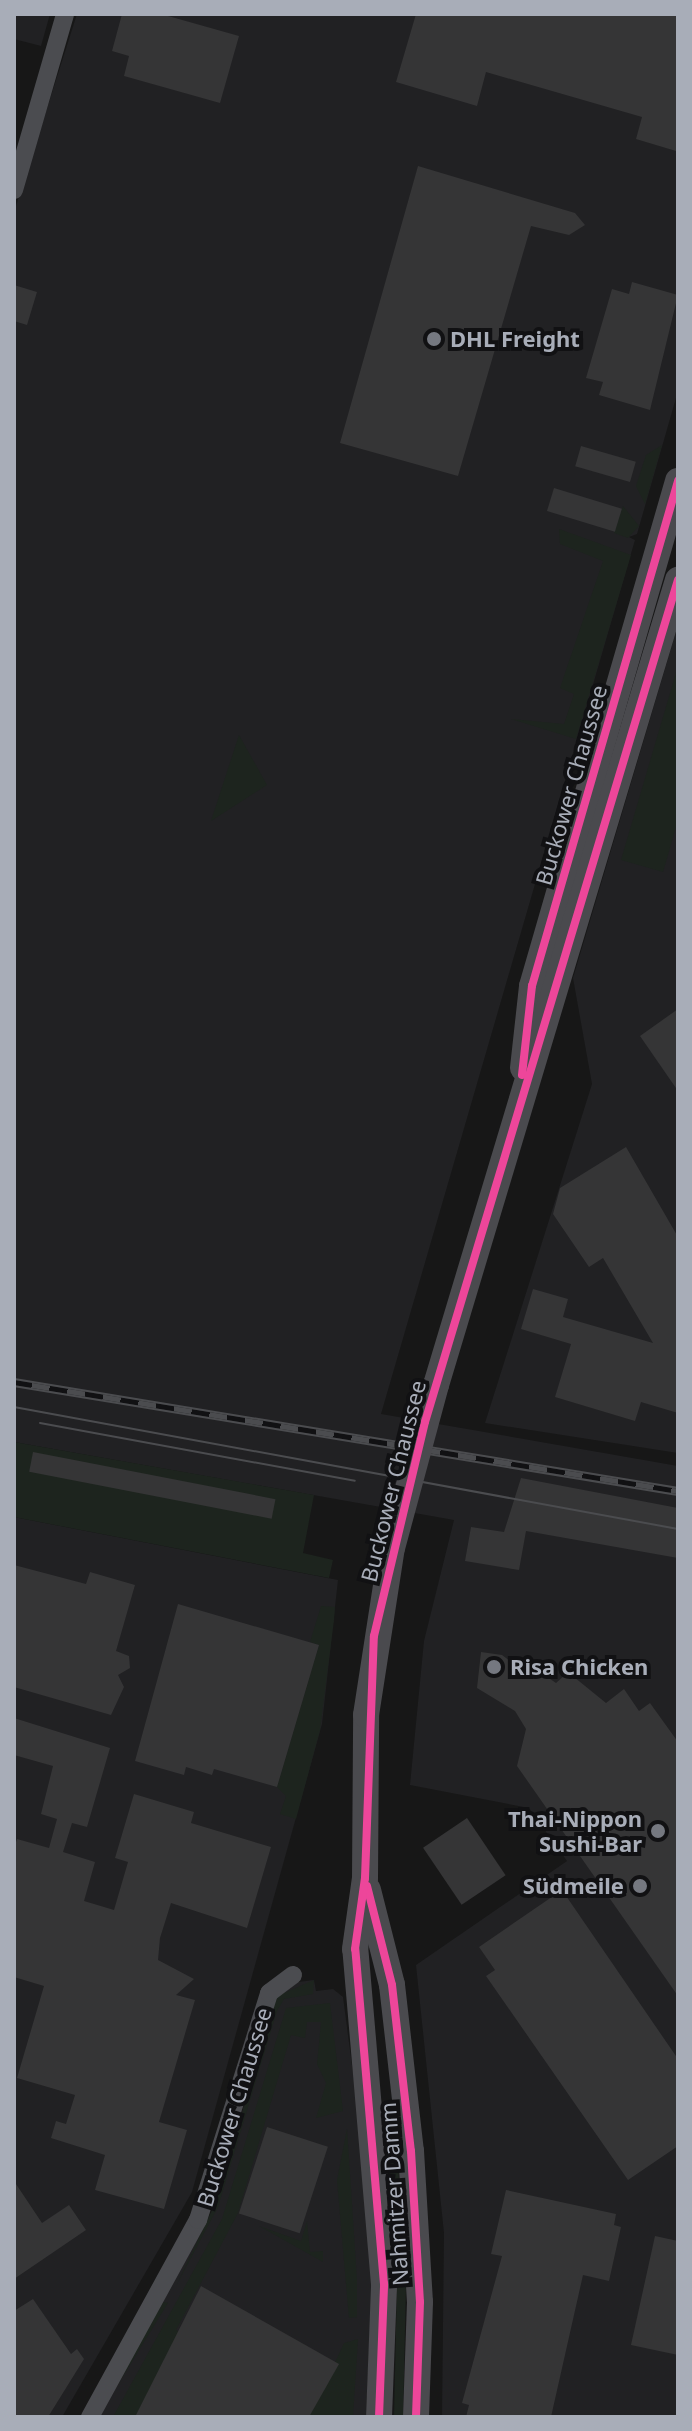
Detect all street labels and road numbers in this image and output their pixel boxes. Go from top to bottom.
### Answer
street label: Buckower Chaussee [530,682,612,888]
street label: Buckower Chaussee [355,1377,431,1585]
street label: Buckower Chaussee [191,2004,277,2210]
street label: Nahmitzer Damm [374,2101,414,2287]

